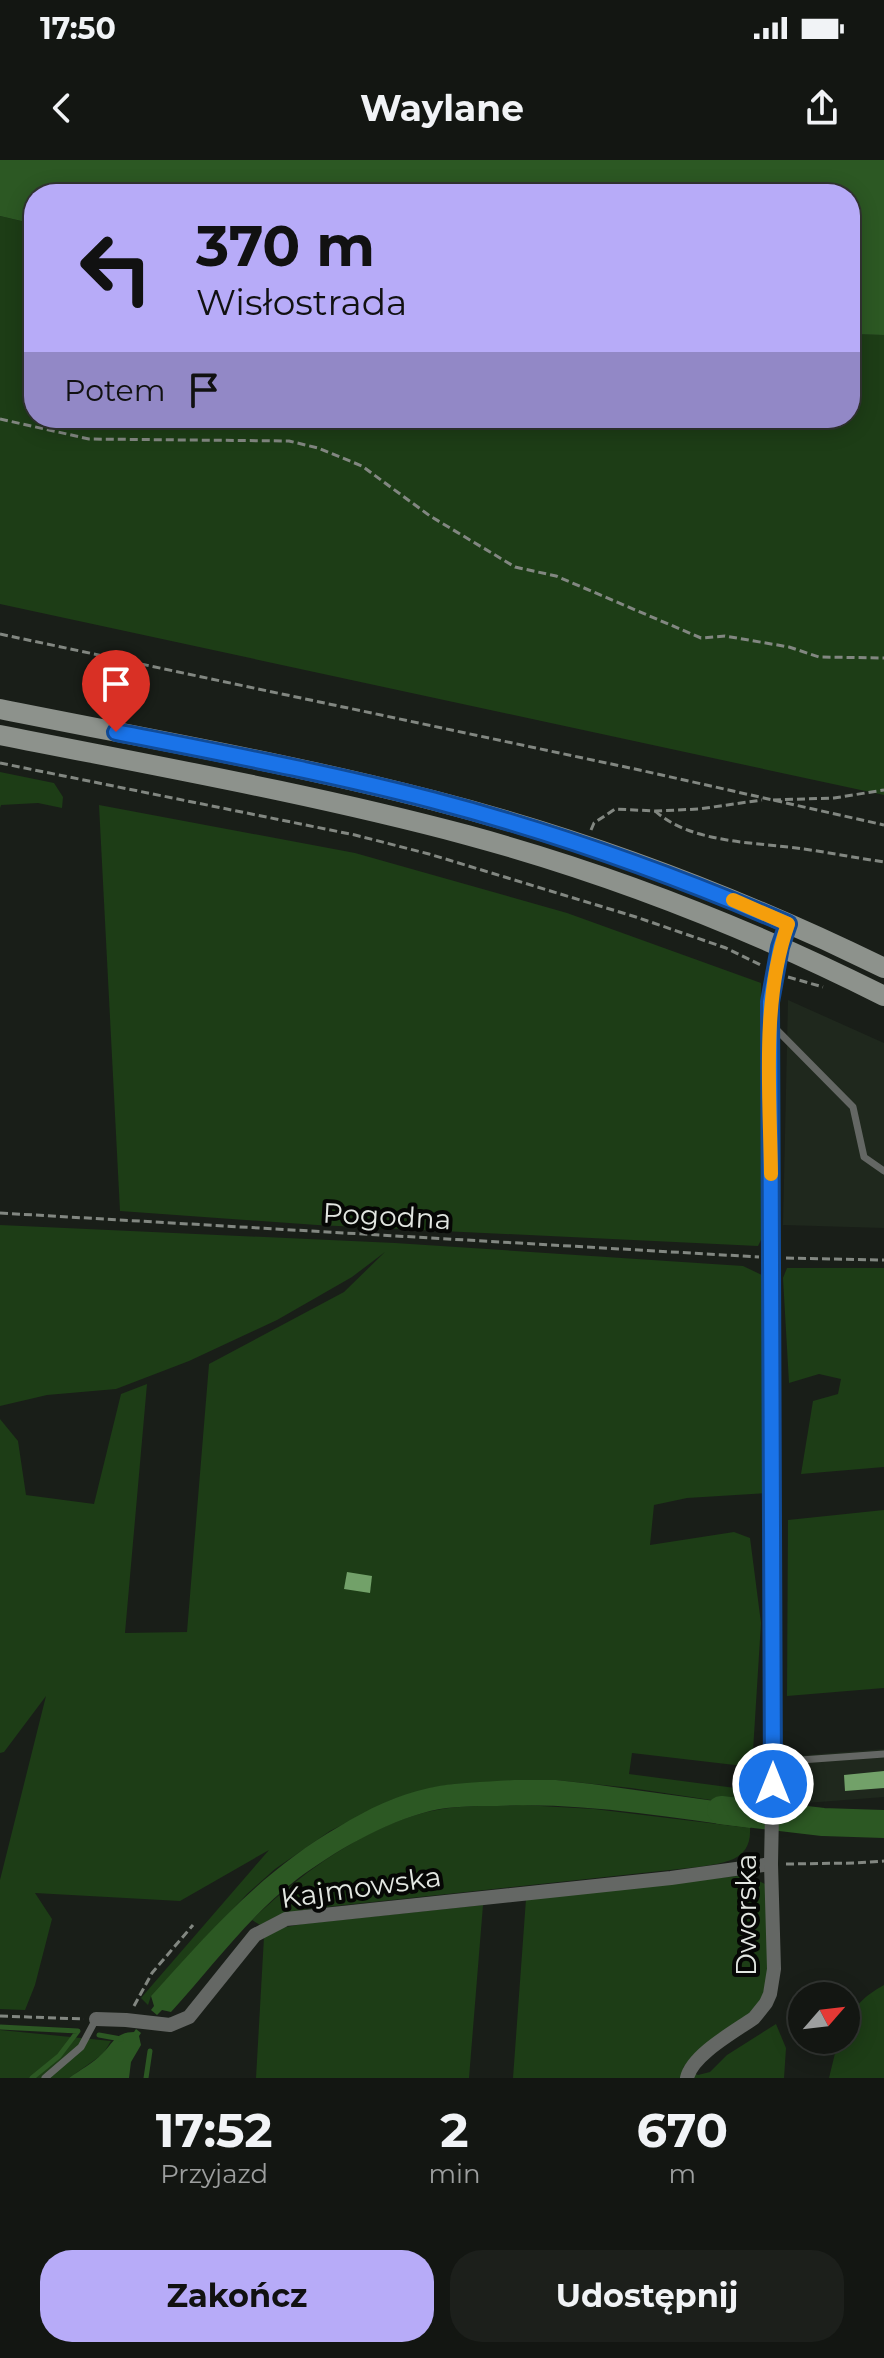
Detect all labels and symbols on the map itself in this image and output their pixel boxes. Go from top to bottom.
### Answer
pin [82,650,150,732]
street label: Pogodna [322,1196,452,1236]
position arrow [731,1742,815,1826]
street label: Dworska [729,1854,763,1976]
street label: Kajmowska [279,1859,443,1915]
north arrow [788,1982,860,2054]

